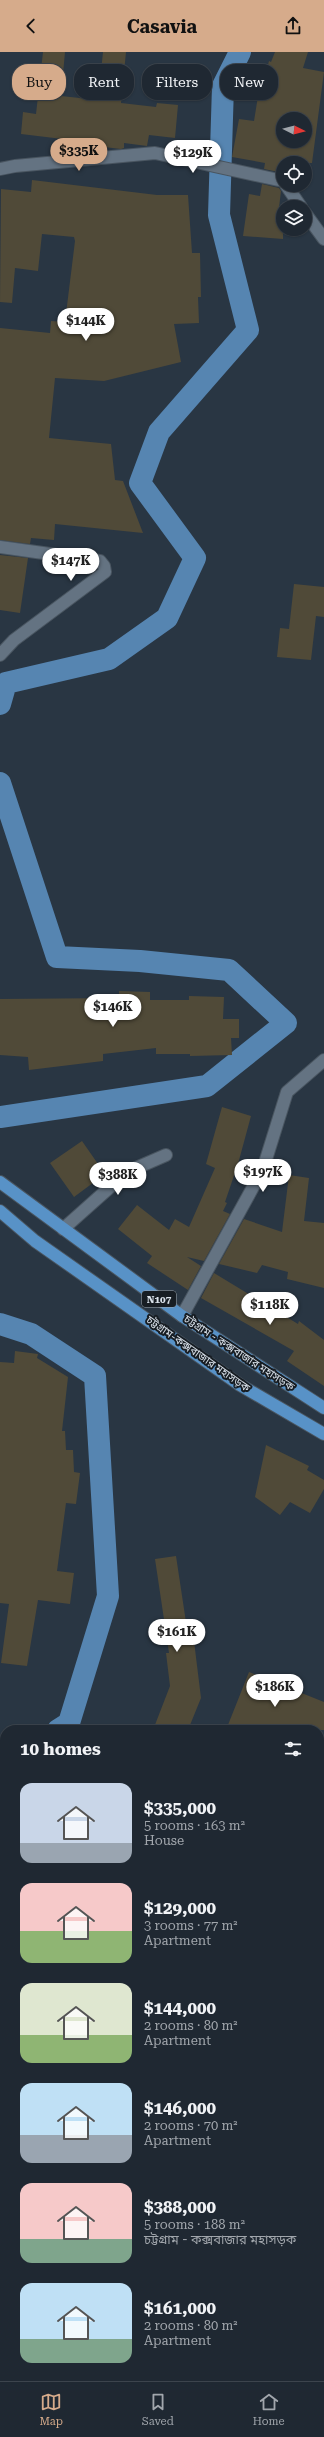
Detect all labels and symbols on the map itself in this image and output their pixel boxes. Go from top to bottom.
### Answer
north arrow [276,112,312,148]
pin: $335K [51,138,107,172]
pin: $129K [165,140,221,174]
pin: $144K [58,308,114,342]
pin: $147K [43,548,99,582]
pin: $146K [85,994,141,1028]
pin: $197K [235,1159,291,1193]
pin: $388K [90,1162,146,1196]
road number: N107 [142,1291,176,1307]
pin: $118K [242,1292,298,1326]
street label: চট্টগ্রাম - কক্সবাজার মহাসড়ক [181,1312,297,1394]
street label: চট্টগ্রাম-কক্সবাজার মহাসড়ক [143,1313,252,1395]
pin: $161K [149,1619,205,1653]
pin: $186K [247,1674,303,1708]

